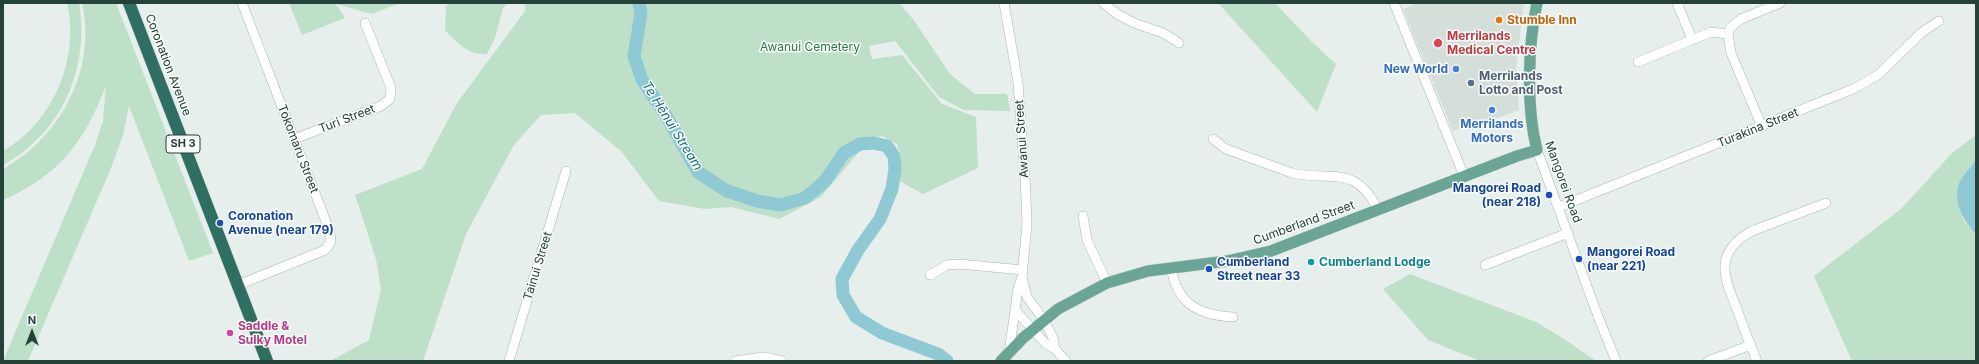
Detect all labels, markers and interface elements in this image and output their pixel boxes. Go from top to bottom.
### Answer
street label: Coronation Avenue [142,12,194,118]
place label: Stumble Inn [1507,13,1577,27]
marker: Stumble Inn [1494,15,1504,25]
place label: Merrilands Medical Centre [1447,29,1536,57]
marker: Merrilands Medical Centre [1432,37,1444,49]
park label: Awanui Cemetery [760,40,860,54]
place label: New World [1384,62,1448,76]
marker: New World [1451,64,1461,74]
place label: Merrilands Lotto and Post [1479,69,1563,97]
marker: Merrilands Lotto and Post [1466,78,1476,88]
water label: Te Hēnui Stream [638,79,706,173]
street label: Awanui Street [1012,99,1032,179]
street label: Turi Street [317,102,377,136]
street label: Tokomaru Street [275,103,321,195]
marker: Merrilands Motors [1487,105,1497,115]
street label: Turakina Street [1716,105,1800,151]
place label: Merrilands Motors [1460,117,1524,145]
road number: SH 3 [166,135,200,153]
street label: Mangorei Road [1542,139,1584,225]
place label: Mangorei Road (near 218) [1453,181,1541,209]
marker: Mangorei Road (near 218) [1544,190,1554,200]
street label: Cumberland Street [1251,198,1357,248]
place label: Coronation Avenue (near 179) [228,209,334,237]
marker: Coronation Avenue (near 179) [215,218,225,228]
street label: Tainui Street [521,230,555,302]
place label: Mangorei Road (near 221) [1587,245,1675,273]
marker: Mangorei Road (near 221) [1574,254,1584,264]
place label: Cumberland Street near 33 [1217,255,1300,283]
place label: Cumberland Lodge [1319,255,1431,269]
marker: Cumberland Lodge [1306,257,1316,267]
marker: Cumberland Street near 33 [1204,264,1214,274]
north arrow [12,312,52,352]
text: N [28,313,36,327]
place label: Saddle & Sulky Motel [238,319,307,347]
marker: Saddle & Sulky Motel [225,328,235,338]

